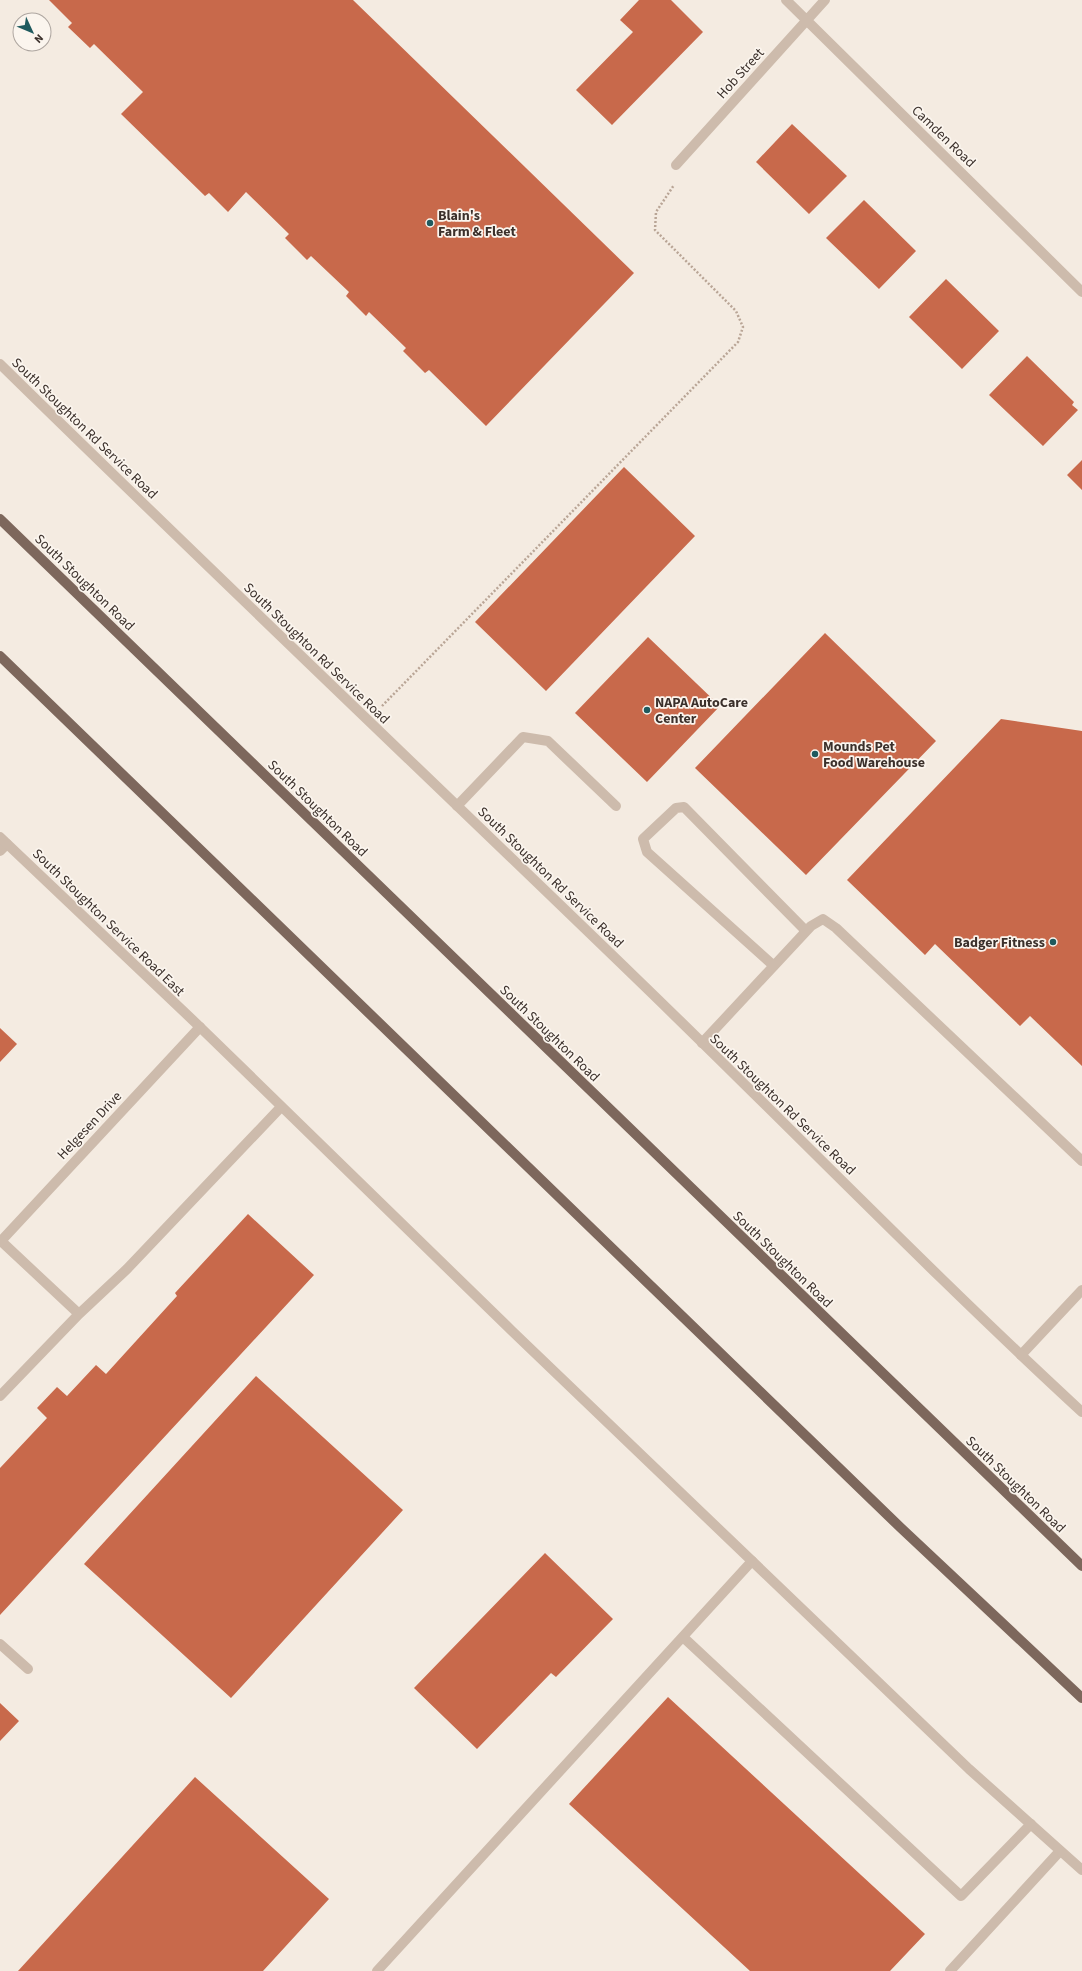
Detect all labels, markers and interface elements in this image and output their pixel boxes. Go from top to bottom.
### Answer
north arrow [12,12,52,52]
text: N [31,31,47,46]
street label: Hob Street [712,44,769,104]
street label: Camden Road [907,101,980,172]
place label: Blain's Farm & Fleet [438,206,516,242]
marker: Blain's Farm & Fleet [425,218,435,228]
street label: South Stoughton Rd Service Road [7,353,162,504]
street label: South Stoughton Road [30,530,139,636]
street label: South Stoughton Rd Service Road [239,578,394,729]
place label: NAPA AutoCare Center [655,693,748,729]
marker: NAPA AutoCare Center [642,705,652,715]
place label: Mounds Pet Food Warehouse [823,737,925,773]
marker: Mounds Pet Food Warehouse [810,749,820,759]
street label: South Stoughton Road [263,756,372,862]
street label: South Stoughton Rd Service Road [473,802,628,953]
street label: South Stoughton Service Road East [28,844,189,1001]
place label: Badger Fitness [954,933,1045,953]
marker: Badger Fitness [1048,937,1058,947]
street label: South Stoughton Road [495,981,604,1087]
street label: South Stoughton Rd Service Road [705,1029,860,1180]
street label: Helgesen Drive [53,1087,127,1164]
street label: South Stoughton Road [728,1207,837,1313]
street label: South Stoughton Road [961,1432,1070,1538]

